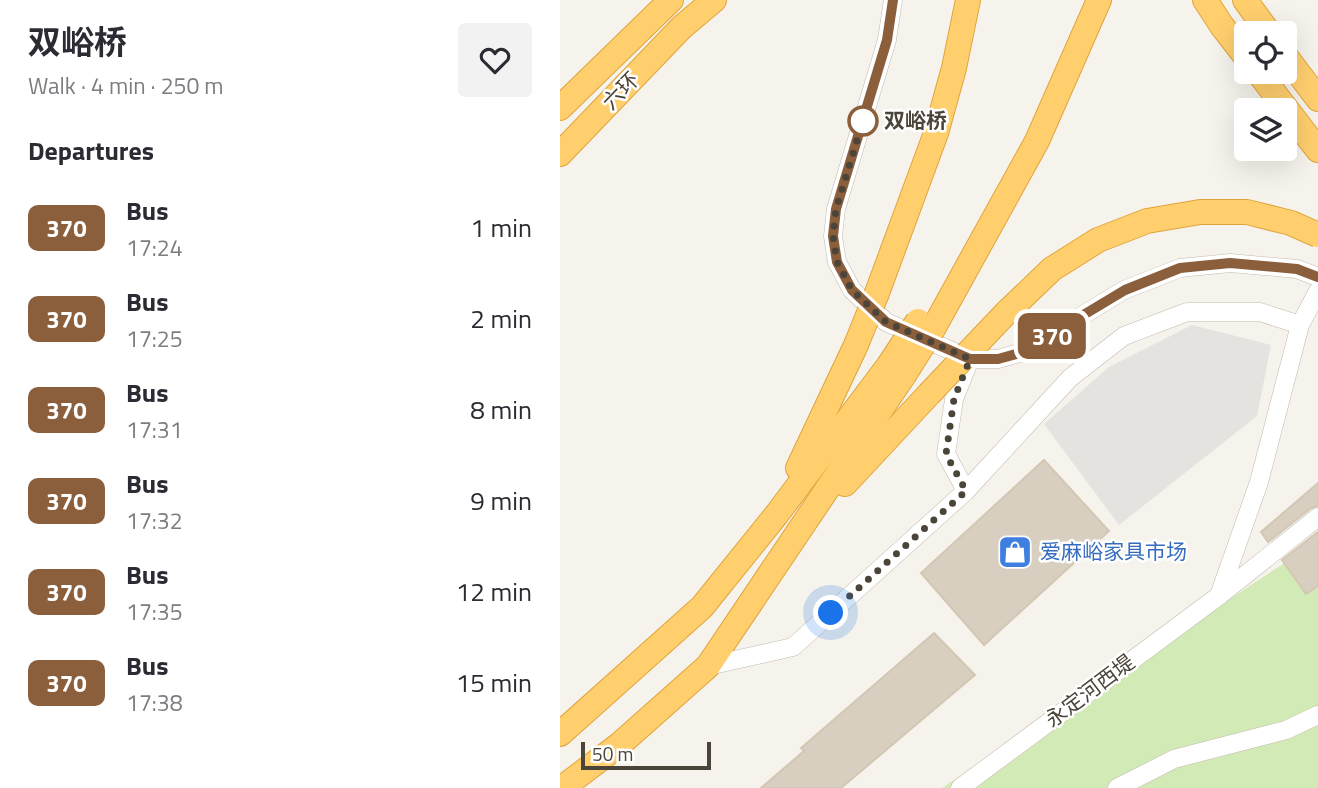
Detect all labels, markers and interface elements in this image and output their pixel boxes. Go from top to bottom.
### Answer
text: 双峪桥 [28,17,127,67]
map controls [1234,21,1297,161]
button: locate [1234,21,1297,84]
button: heart [458,23,532,97]
street label: 六环 [594,64,646,117]
text: Walk · 4 min · 250 m [28,68,224,103]
button: layers [1234,98,1297,161]
place label: 双峪桥 [884,104,947,136]
marker: 双峪桥 [848,106,878,136]
text: Departures [28,131,154,170]
text: Bus [126,191,168,230]
text: 1 min [470,208,532,247]
text: 370 [46,210,87,246]
text: 17:24 [126,230,183,265]
text: Bus [126,282,168,321]
text: 2 min [470,299,532,338]
text: 370 [46,301,87,337]
line badge: 370 [1012,313,1092,359]
text: 370 [1032,318,1072,354]
text: 17:25 [126,321,183,356]
text: Bus [126,373,168,412]
text: 8 min [470,390,532,429]
text: 370 [46,392,87,428]
text: 17:31 [126,412,183,447]
text: Bus [126,464,168,503]
text: 9 min [470,481,532,520]
text: 370 [46,483,87,519]
text: 17:32 [126,503,183,538]
shop icon: 爱麻峪家具市场 [996,533,1034,571]
place label: 爱麻峪家具市场 [1040,535,1187,567]
text: Bus [126,555,168,594]
text: 12 min [456,572,532,611]
text: 370 [46,574,87,610]
text: 17:35 [126,594,183,629]
your location [813,595,848,630]
text: Bus [126,646,168,685]
street label: 永定河西堤 [1038,646,1141,735]
text: 15 min [456,663,532,702]
text: 370 [46,665,87,701]
text: 17:38 [126,685,183,720]
scale bar [581,739,710,771]
text: 50 m [592,739,633,768]

